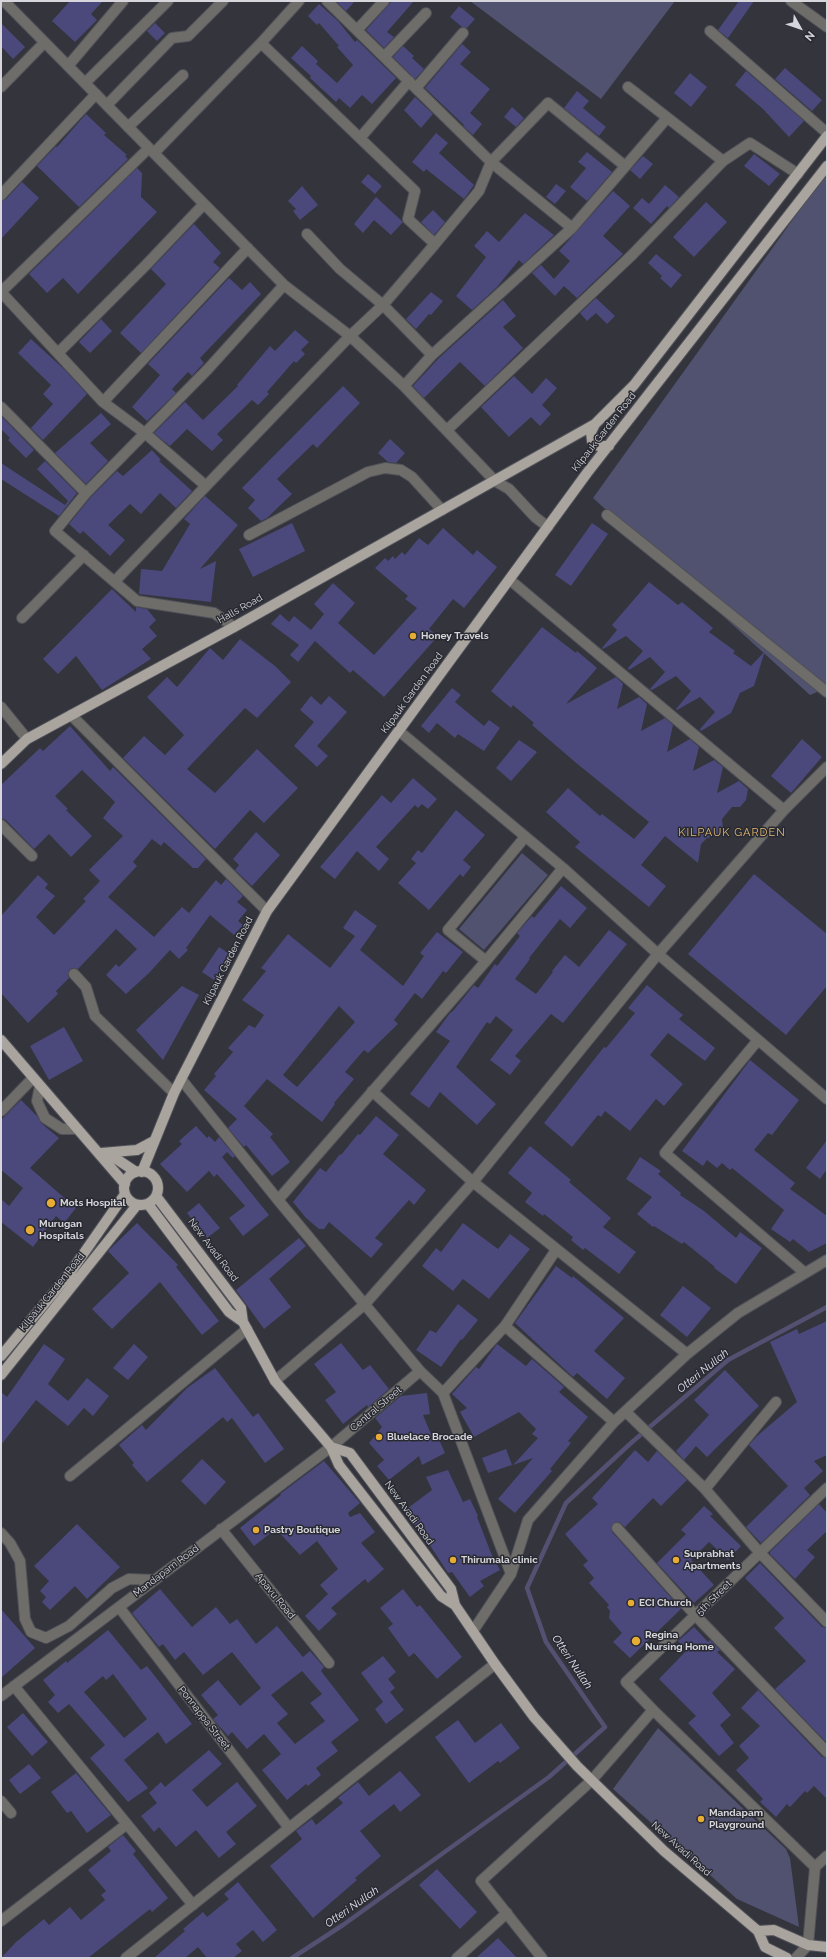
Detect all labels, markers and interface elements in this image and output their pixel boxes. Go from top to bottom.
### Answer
north arrow [780,8,820,48]
text: N [802,29,817,43]
street label: Kilpauk Garden Road [569,390,639,474]
street label: Halls Road [215,592,265,626]
place label: Honey Travels [421,630,489,642]
marker: Honey Travels [408,631,418,641]
street label: Kilpauk Garden Road [379,650,445,736]
district label: KILPAUK GARDEN [678,826,786,840]
street label: Kilpauk Garden Road [201,915,255,1007]
marker: Mots Hospital [45,1197,57,1209]
place label: Mots Hospital [60,1197,126,1209]
street label: New Avadi Road [185,1216,241,1284]
place label: Murugan Hospitals [39,1218,84,1242]
marker: Murugan Hospitals [24,1224,36,1236]
street label: Kilpauk Garden Road [17,1250,87,1334]
water label: Otteri Nullah [675,1346,731,1396]
street label: Central Street [348,1384,404,1434]
place label: Bluelace Brocade [387,1431,473,1443]
marker: Bluelace Brocade [374,1432,384,1442]
street label: New Avadi Road [382,1479,436,1547]
place label: Pastry Boutique [264,1524,340,1536]
marker: Pastry Boutique [251,1525,261,1535]
street label: Mandapam Road [131,1542,201,1600]
place label: Suprabhat Apartments [684,1548,741,1572]
place label: Thirumala clinic [461,1554,538,1566]
marker: Thirumala clinic [448,1555,458,1565]
marker: Suprabhat Apartments [671,1555,681,1565]
street label: Apavu Road [253,1570,297,1622]
street label: 5th Street [694,1578,734,1618]
place label: ECI Church [639,1597,692,1609]
marker: ECI Church [626,1598,636,1608]
place label: Regina Nursing Home [645,1629,714,1652]
water label: Otteri Nullah [549,1632,595,1692]
marker: Regina Nursing Home [630,1635,642,1647]
street label: Ponnappa Street [175,1684,233,1752]
place label: Mandapam Playground [709,1807,764,1830]
marker: Mandapam Playground [696,1814,706,1824]
street label: New Avadi Road [649,1819,713,1879]
water label: Otteri Nullah [323,1884,381,1930]

